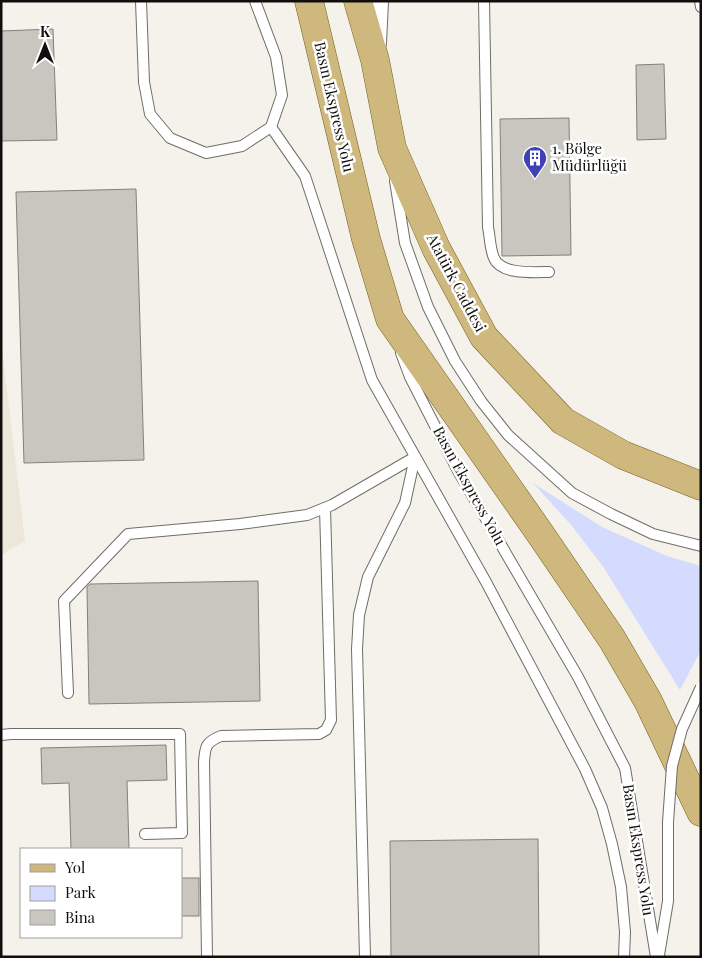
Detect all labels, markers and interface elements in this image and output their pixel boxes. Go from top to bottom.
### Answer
north arrow [20,20,70,70]
text: K [40,22,51,41]
street label: Basın Ekspress Yolu [310,40,360,174]
place label: 1. Bölge Müdürlüğü [552,138,627,175]
building icon: 1. Bölge Müdürlüğü [522,145,548,179]
street label: Atatürk Caddesi [422,229,491,336]
street label: Basın Ekspress Yolu [429,423,511,549]
street label: Basın Ekspress Yolu [619,783,659,917]
legend [20,848,182,938]
text: Yol [64,857,85,877]
text: Park [65,882,97,902]
text: Bina [65,907,96,927]

